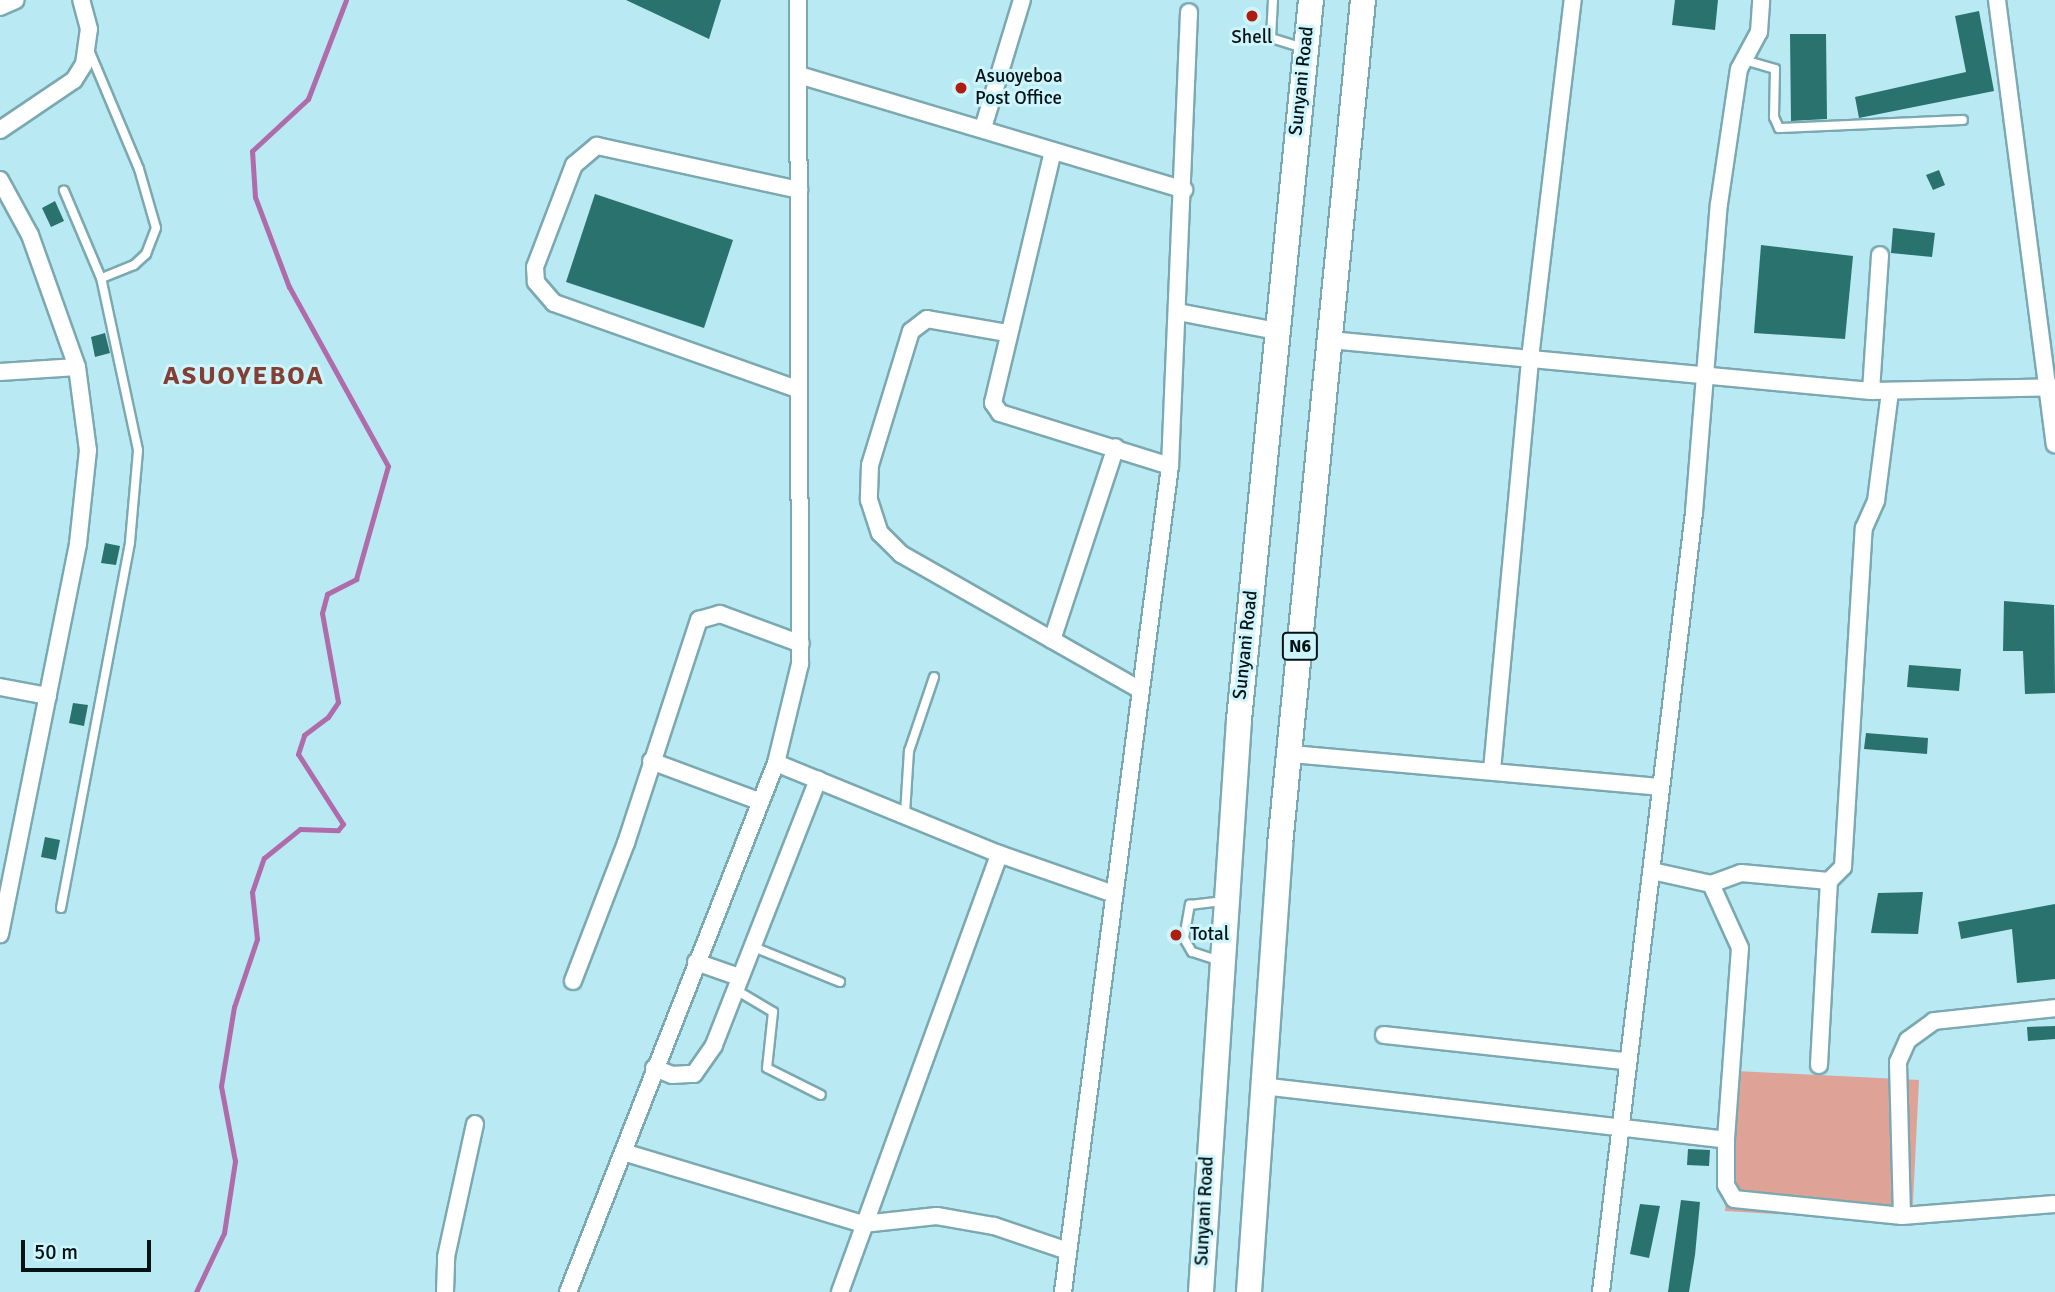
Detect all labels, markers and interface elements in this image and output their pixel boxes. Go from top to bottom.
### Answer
marker: Shell [1244,8,1260,24]
street label: Sunyani Road [1285,25,1319,137]
place label: Shell [1231,27,1273,49]
place label: Asuoyeboa Post Office [975,66,1063,110]
marker: Asuoyeboa Post Office [953,80,969,96]
district label: ASUOYEBOA [164,361,324,393]
street label: Sunyani Road [1229,589,1263,701]
road number: N6 [1281,632,1319,660]
place label: Total [1190,924,1229,946]
marker: Total [1168,927,1184,943]
street label: Sunyani Road [1191,1156,1219,1266]
scale bar [24,1226,154,1270]
text: 50 m [34,1239,78,1265]

